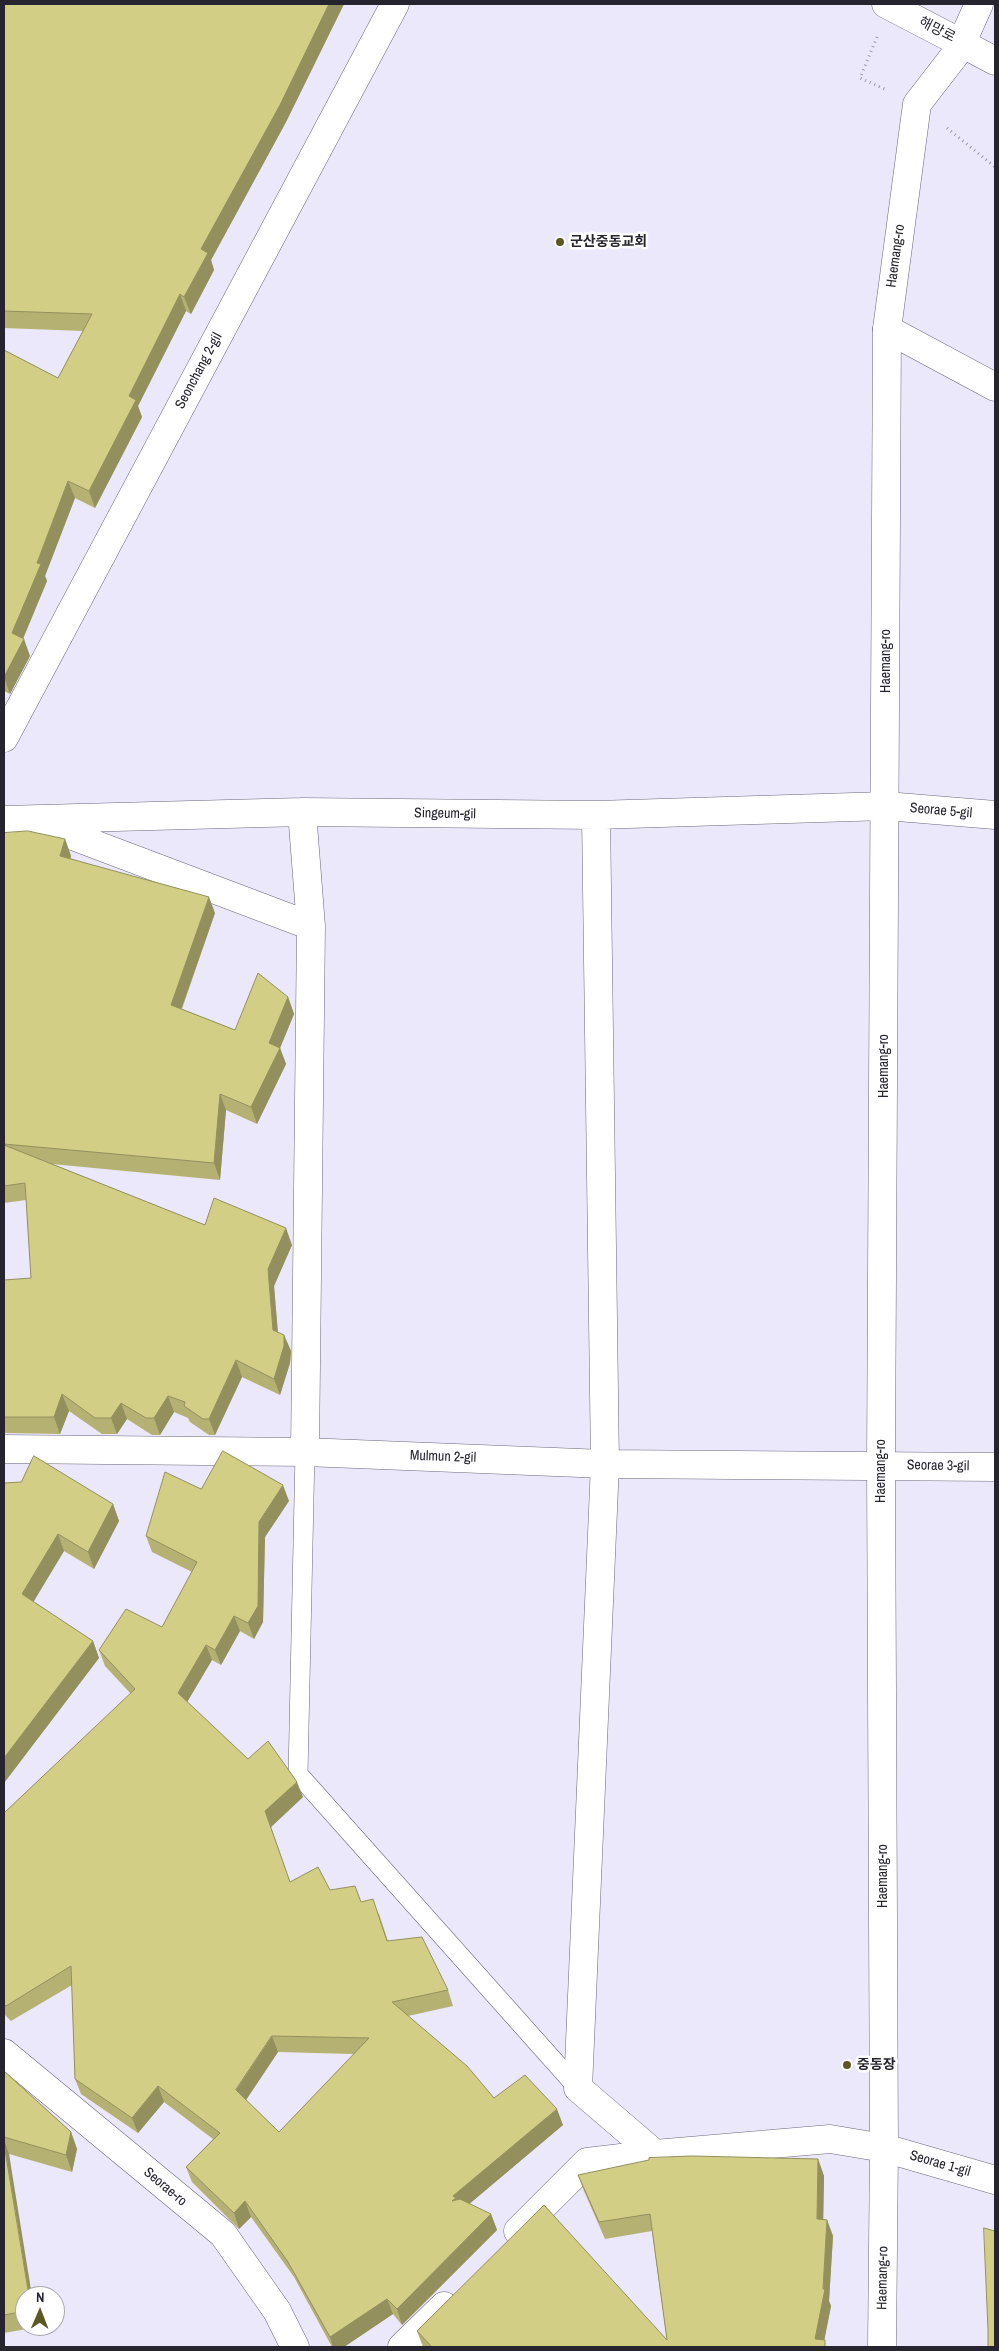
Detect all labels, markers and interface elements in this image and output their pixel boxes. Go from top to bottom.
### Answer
street label: 해망로 [916,14,958,46]
street label: Haemang-ro [883,223,909,289]
place label: 군산중동교회 [570,234,647,250]
marker: 군산중동교회 [554,236,566,248]
street label: Seonchang 2-gil [172,330,226,412]
street label: Haemang-ro [878,629,894,693]
street label: Seorae 5-gil [909,800,973,822]
street label: Singeum-gil [414,805,476,823]
street label: Haemang-ro [876,1034,892,1098]
street label: Haemang-ro [873,1439,889,1503]
street label: Mulmun 2-gil [410,1447,476,1467]
street label: Seorae 3-gil [907,1457,969,1475]
street label: Haemang-ro [875,1844,891,1908]
place label: 중동장 [857,2057,896,2073]
marker: 중동장 [841,2059,853,2071]
street label: Seorae 1-gil [908,2147,972,2181]
street label: Seorae-ro [140,2164,190,2210]
street label: Haemang-ro [874,2246,892,2310]
north arrow [15,2286,65,2336]
text: N [36,2288,45,2306]

